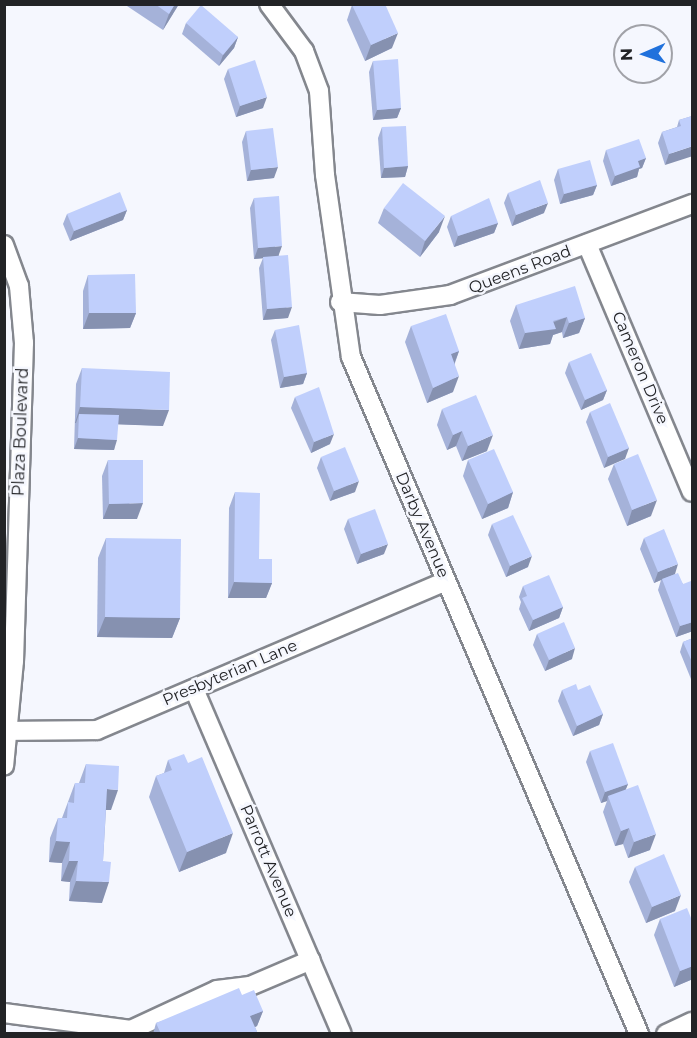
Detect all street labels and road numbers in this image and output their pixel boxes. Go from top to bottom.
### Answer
street label: Queens Road [466,242,574,298]
street label: Cameron Drive [608,309,672,427]
street label: Plaza Boulevard [9,367,33,497]
street label: Darby Avenue [391,469,453,581]
street label: Presbyterian Lane [160,636,300,710]
street label: Parrott Avenue [236,802,300,920]

